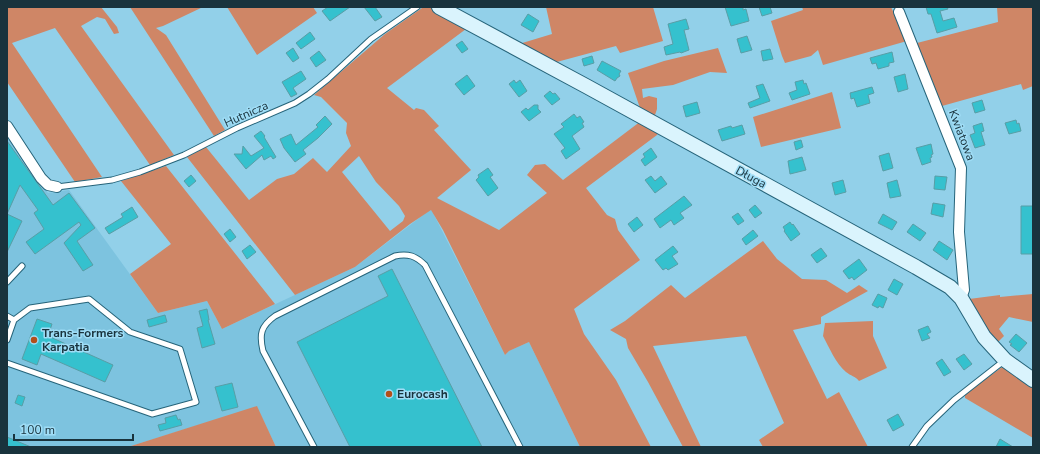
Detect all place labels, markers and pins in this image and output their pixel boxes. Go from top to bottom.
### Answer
place label: Trans-Formers Karpatia [42,325,124,355]
marker: Trans-Formers Karpatia [29,335,39,345]
place label: Eurocash [397,386,448,402]
marker: Eurocash [384,389,394,399]

